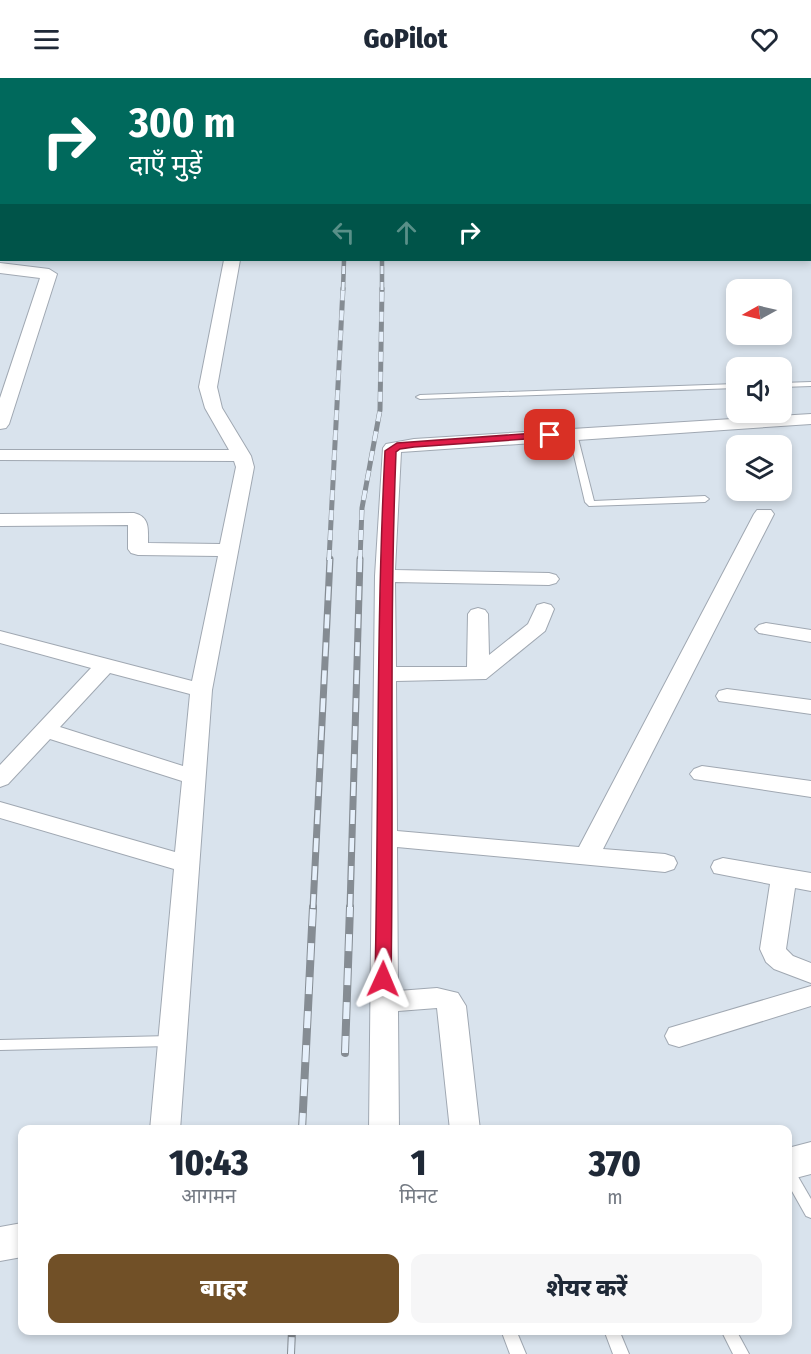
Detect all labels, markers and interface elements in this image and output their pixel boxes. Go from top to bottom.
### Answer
icon: menu [30,23,63,56]
text: GoPilot [364,23,447,55]
icon: heart [748,23,781,56]
text: 300 m [129,98,236,148]
icon: right [30,102,108,180]
text: दाएँ मुड़ें [129,149,202,181]
icon: left [327,216,360,249]
icon: ahead [390,216,423,249]
icon: right [453,216,486,249]
north arrow [726,279,792,345]
map controls [726,279,792,501]
button: sound [726,357,792,423]
pin [524,409,575,460]
icon: arrive [533,418,566,451]
button: layers [726,435,792,501]
position arrow [351,947,415,1011]
text: 10:43 [169,1141,248,1185]
text: 1 [411,1141,426,1185]
text: 370 [589,1142,641,1186]
text: आगमन [181,1184,236,1208]
text: मिनट [399,1184,438,1208]
text: m [607,1185,623,1209]
button: बाहर [48,1254,399,1323]
button: शेयर करें [411,1254,762,1323]

